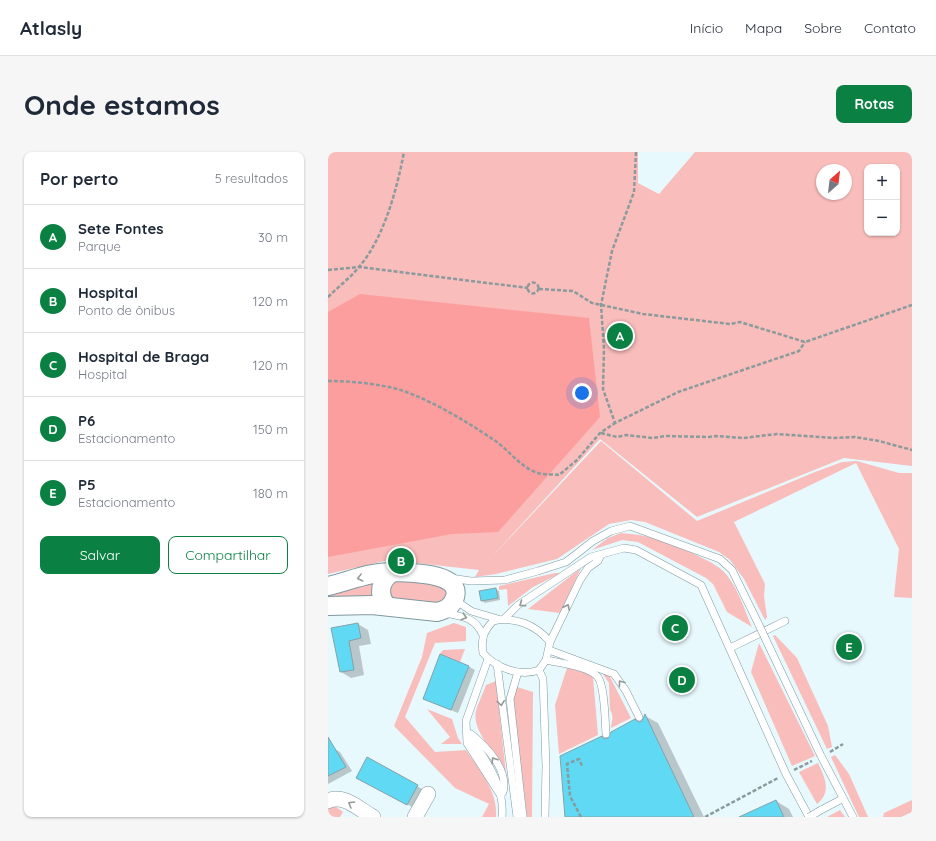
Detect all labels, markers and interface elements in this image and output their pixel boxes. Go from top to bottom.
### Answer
text: Atlasly [20,16,82,40]
text: Início [690,19,723,37]
text: Mapa [745,19,782,37]
text: Sobre [804,19,842,37]
text: Contato [864,19,916,37]
button: Rotas [836,85,912,123]
text: Onde estamos [24,87,220,122]
north arrow [816,164,852,200]
map controls [864,164,900,236]
button: + [864,164,900,200]
text: Por perto [40,168,118,189]
text: 5 resultados [215,170,288,186]
button: − [864,200,900,236]
text: Sete Fontes [78,219,164,238]
text: A [49,229,57,245]
text: 30 m [258,229,288,245]
text: Parque [78,238,121,254]
text: Hospital [78,283,138,302]
text: B [49,293,57,309]
text: 120 m [253,293,288,309]
text: Ponto de ônibus [78,302,175,318]
pin: A [607,321,633,351]
text: Hospital de Braga [78,347,209,366]
text: C [49,357,57,373]
text: 120 m [253,357,288,373]
text: Hospital [78,366,127,382]
your location [572,383,592,403]
text: P6 [78,411,95,430]
text: D [48,421,58,437]
text: 150 m [253,421,288,437]
text: Estacionamento [78,430,175,446]
text: P5 [78,475,96,494]
text: E [49,485,57,501]
text: 180 m [253,485,288,501]
text: Estacionamento [78,494,175,510]
button: Salvar [40,536,160,574]
button: Compartilhar [168,536,288,574]
pin: B [388,546,414,576]
one-way arrow [357,573,363,581]
one-way arrow [519,599,526,606]
one-way arrow [562,604,570,611]
one-way arrow [460,613,467,621]
pin: C [662,613,688,643]
pin: E [836,632,862,662]
pin: D [669,665,695,695]
one-way arrow [618,680,625,687]
one-way arrow [496,700,505,706]
one-way arrow [491,757,499,764]
one-way arrow [348,801,355,809]

